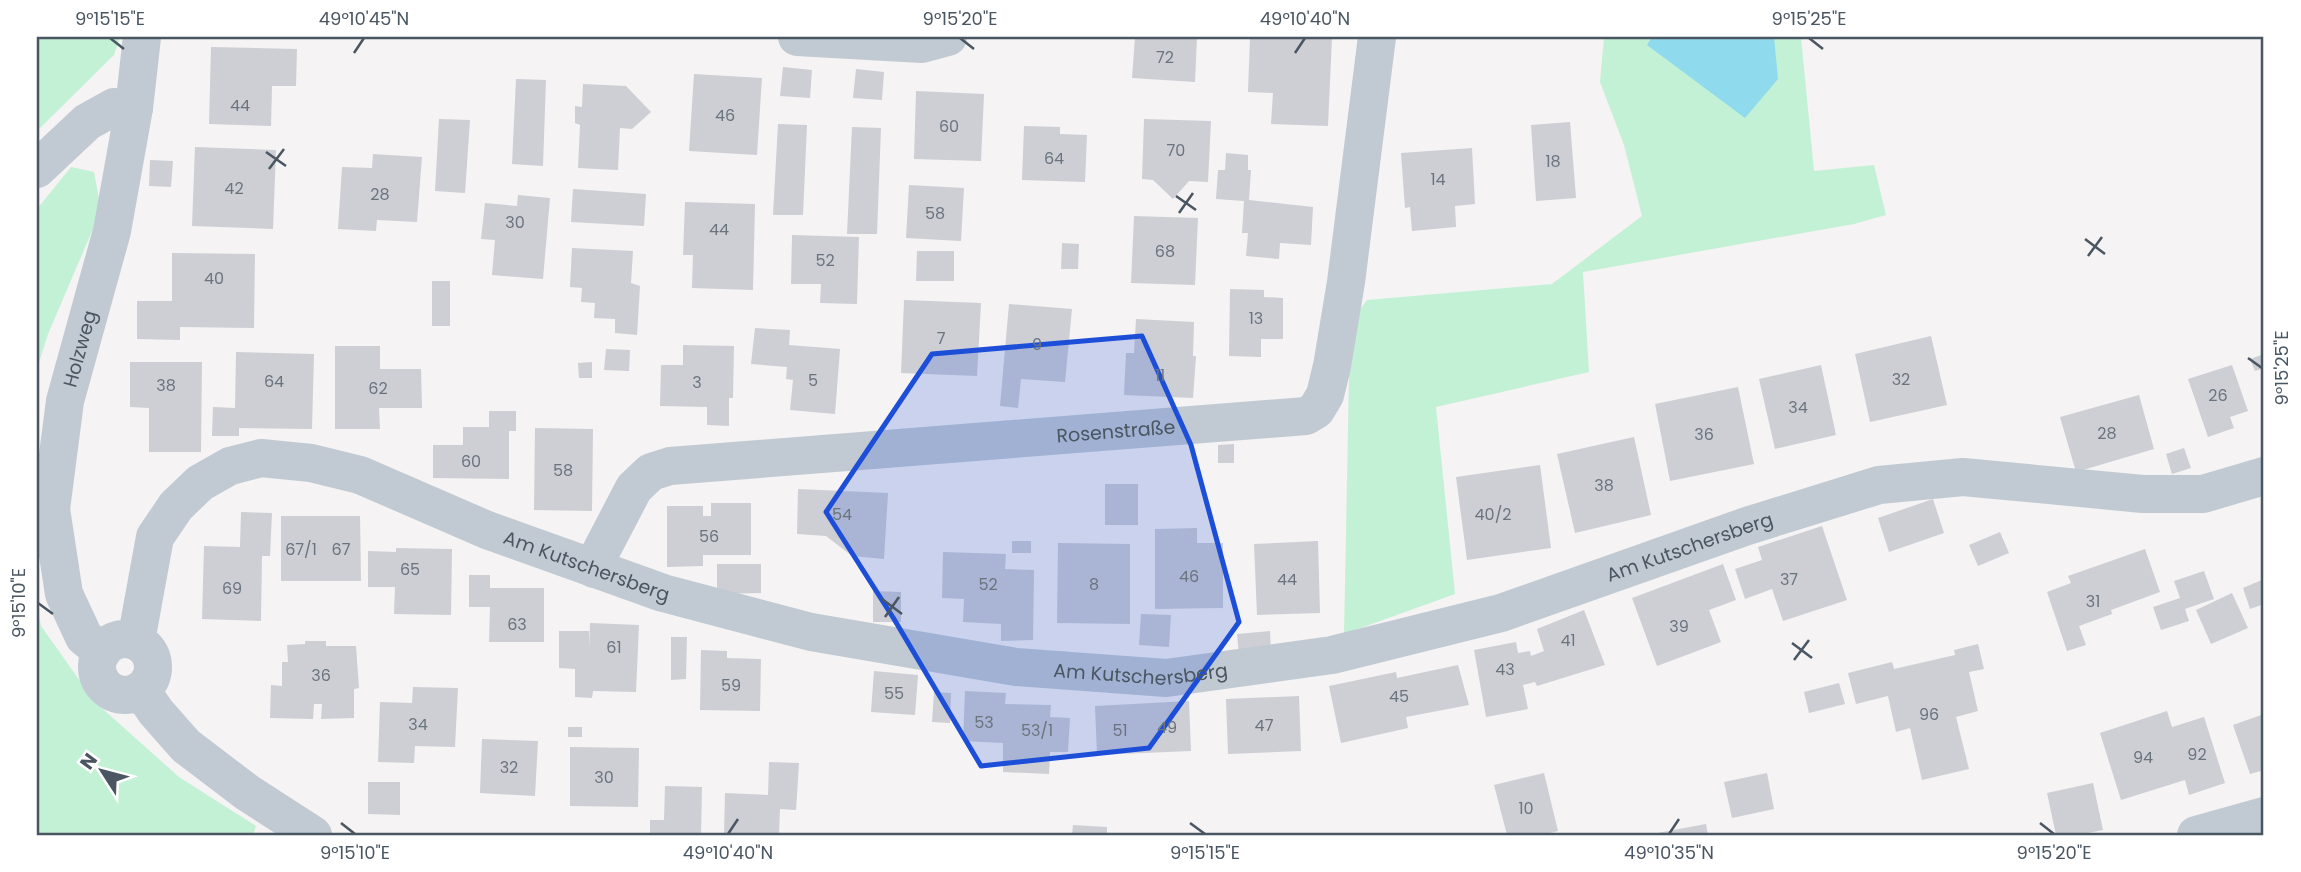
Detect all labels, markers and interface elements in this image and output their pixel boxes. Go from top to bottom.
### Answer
text: 9°15'15"E [75,6,145,31]
text: 49°10'45"N [319,6,409,31]
text: 9°15'20"E [923,6,997,31]
text: 49°10'40"N [1260,6,1350,31]
text: 9°15'25"E [1772,6,1846,31]
house number: 72 [1156,46,1174,69]
house number: 44 [230,94,250,117]
house number: 46 [715,104,735,127]
house number: 60 [939,115,959,138]
house number: 70 [1167,139,1185,162]
house number: 64 [1044,147,1064,170]
house number: 18 [1545,150,1561,173]
house number: 14 [1430,168,1446,191]
house number: 42 [224,177,244,200]
house number: 28 [370,183,390,206]
house number: 58 [925,202,945,225]
house number: 30 [505,211,525,234]
house number: 44 [709,218,729,241]
house number: 68 [1155,240,1175,263]
house number: 52 [815,249,835,272]
house number: 40 [204,267,224,290]
street label: Holzweg [56,307,103,390]
house number: 13 [1249,307,1263,330]
house number: 7 [937,327,946,350]
text: 9°15'25"E [2269,331,2294,405]
house number: 9 [1032,333,1042,356]
house number: 11 [1155,364,1165,387]
house number: 32 [1892,368,1910,391]
house number: 5 [808,369,818,392]
house number: 64 [264,370,284,393]
house number: 3 [692,371,702,394]
house number: 38 [156,374,176,397]
house number: 62 [368,377,388,400]
house number: 26 [2208,384,2228,407]
house number: 34 [1788,396,1808,419]
street label: Rosenstraße [1055,413,1176,450]
house number: 28 [2097,422,2117,445]
house number: 36 [1694,423,1714,446]
house number: 60 [461,450,481,473]
house number: 58 [553,459,573,482]
house number: 38 [1594,474,1614,497]
house number: 54 [832,503,852,526]
house number: 40/2 [1475,503,1511,526]
street label: Am Kutschersberg [1603,506,1776,589]
street label: Am Kutschersberg [500,524,673,608]
house number: 56 [699,525,719,548]
house number: 67/1 [285,538,317,561]
house number: 67 [332,538,351,561]
house number: 65 [400,558,420,581]
house number: 46 [1179,565,1199,588]
text: 9°15'10"E [6,568,31,638]
house number: 44 [1277,568,1297,591]
house number: 37 [1780,568,1798,591]
house number: 52 [978,573,998,596]
house number: 8 [1089,573,1099,596]
house number: 69 [222,577,242,600]
house number: 31 [2086,590,2100,613]
house number: 63 [507,613,527,636]
house number: 39 [1669,615,1689,638]
house number: 41 [1560,629,1576,652]
house number: 61 [606,636,622,659]
street label: Am Kutschersberg [1052,657,1229,692]
house number: 43 [1495,658,1515,681]
house number: 36 [311,664,331,687]
house number: 59 [721,674,741,697]
house number: 55 [884,682,904,705]
house number: 45 [1389,685,1409,708]
house number: 96 [1919,703,1939,726]
house number: 53 [974,711,994,734]
house number: 34 [408,713,428,736]
house number: 47 [1255,714,1274,737]
house number: 49 [1157,716,1177,739]
house number: 53/1 [1021,719,1053,742]
house number: 51 [1112,719,1128,742]
north arrow [66,736,136,806]
house number: 92 [2187,743,2207,766]
house number: 94 [2133,746,2153,769]
text: N [74,748,104,775]
house number: 32 [500,756,518,779]
house number: 30 [594,766,614,789]
house number: 10 [1518,797,1534,820]
text: 9°15'10"E [320,840,390,865]
text: 49°10'40"N [683,840,773,865]
text: 9°15'15"E [1170,840,1240,865]
text: 49°10'35"N [1624,840,1714,865]
text: 9°15'20"E [2017,840,2091,865]

